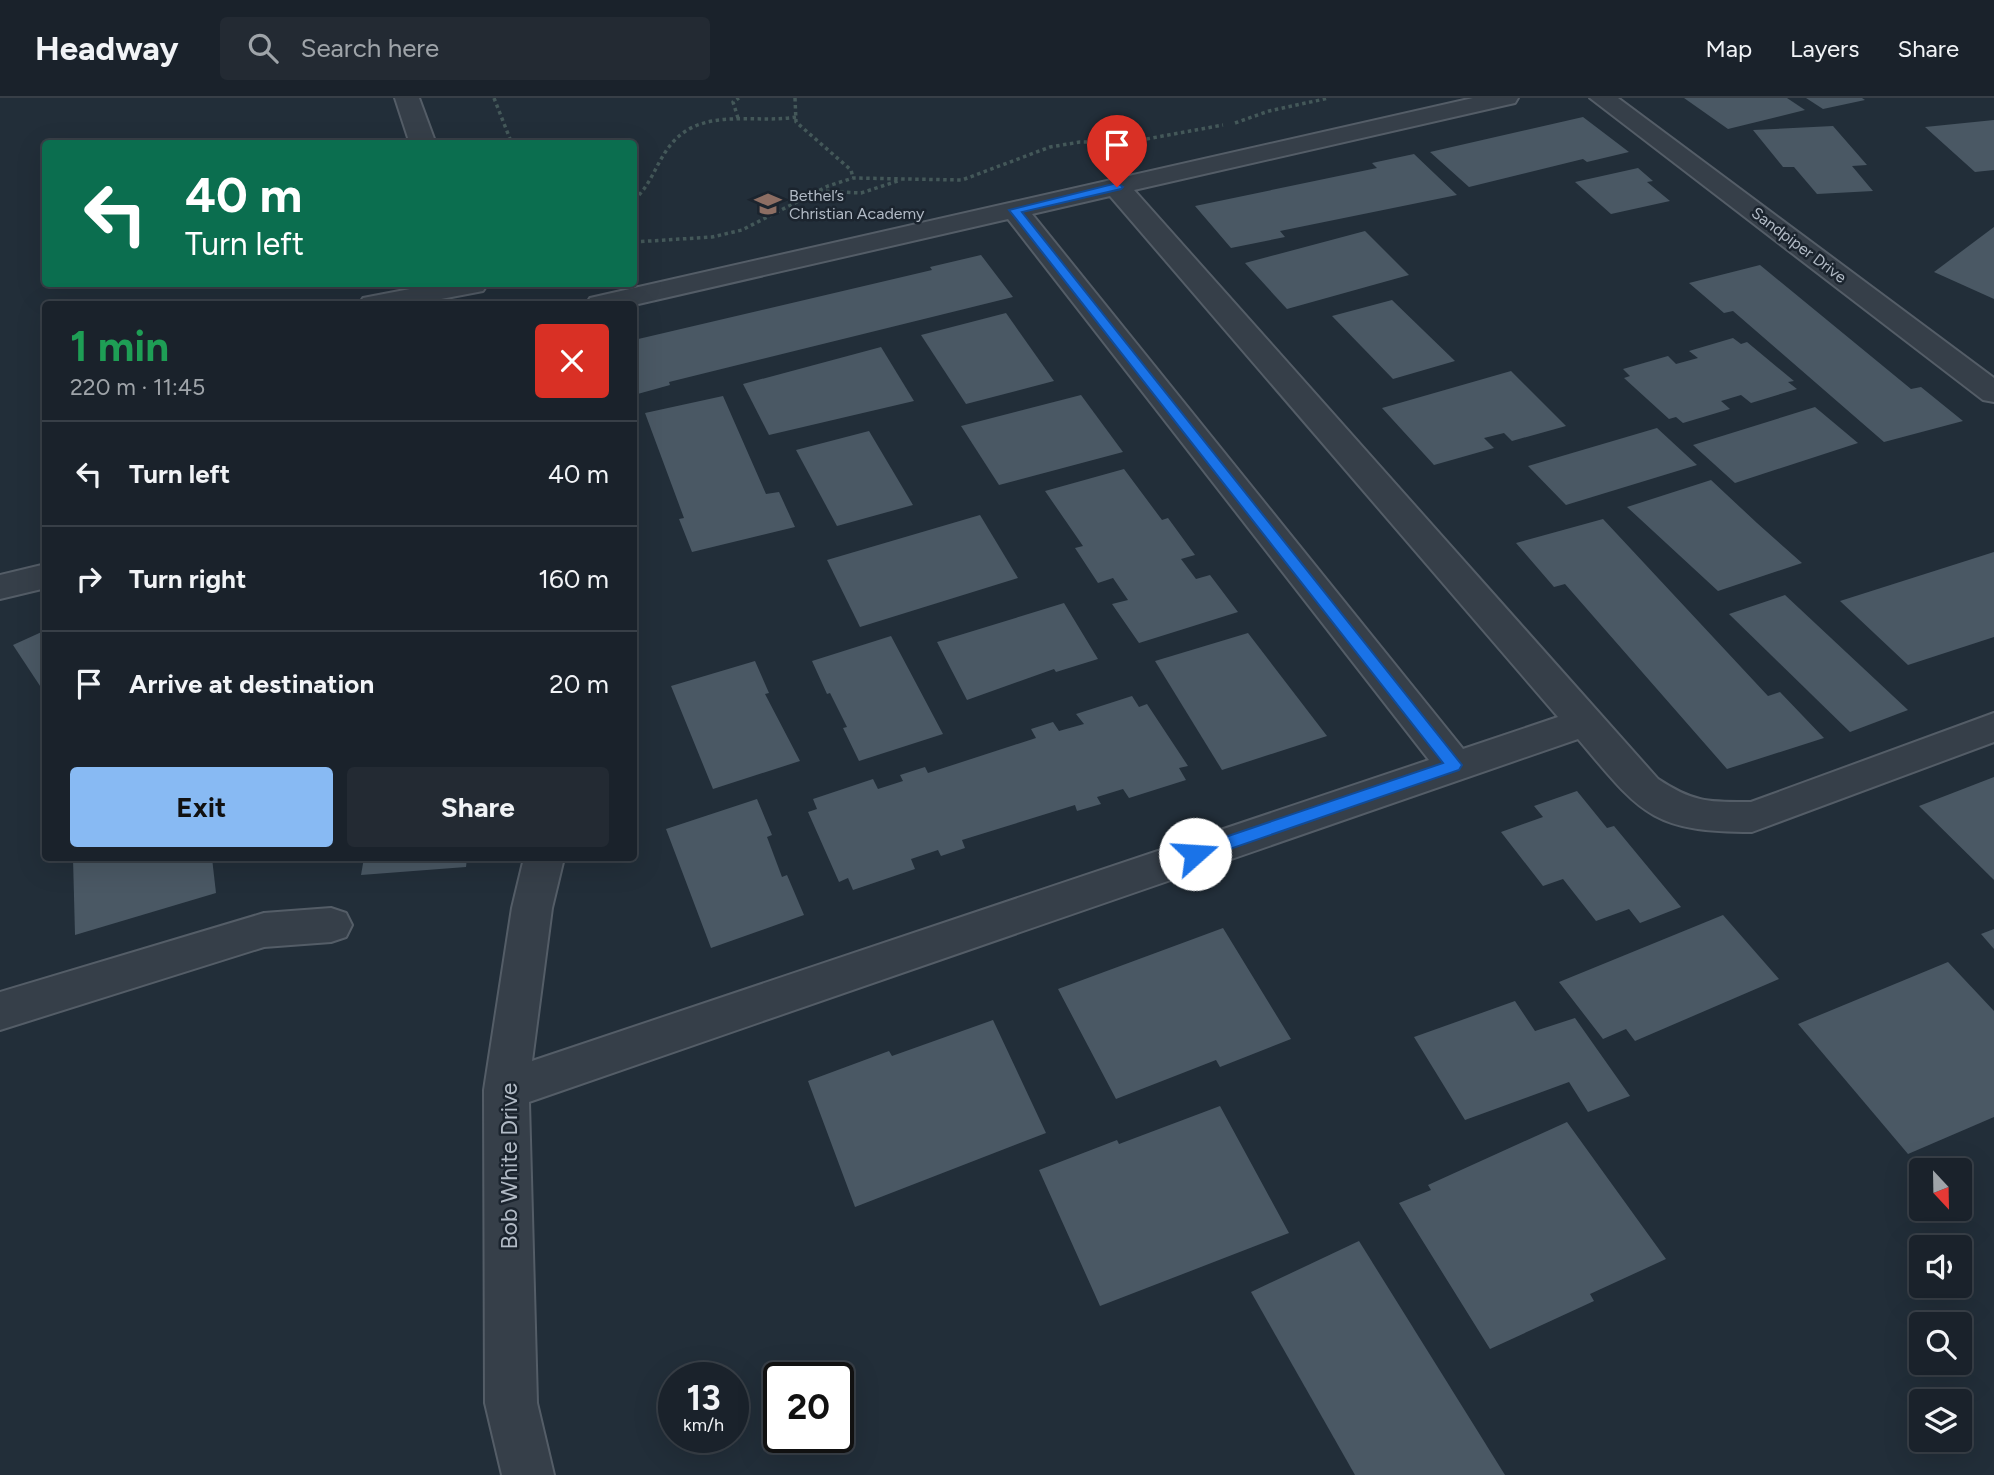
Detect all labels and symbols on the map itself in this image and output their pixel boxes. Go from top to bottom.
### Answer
pin [1087,115,1147,187]
place label: Bethel’s Christian Academy [789,186,925,223]
school or university icon: Bethel’s Christian Academy [753,189,783,219]
street label: Sandpiper Drive [1748,203,1850,287]
position arrow [1158,817,1232,891]
street label: Bob White Drive [495,1083,523,1249]
north arrow [1909,1158,1972,1222]
speed limit sign: 20 [763,1362,854,1453]

